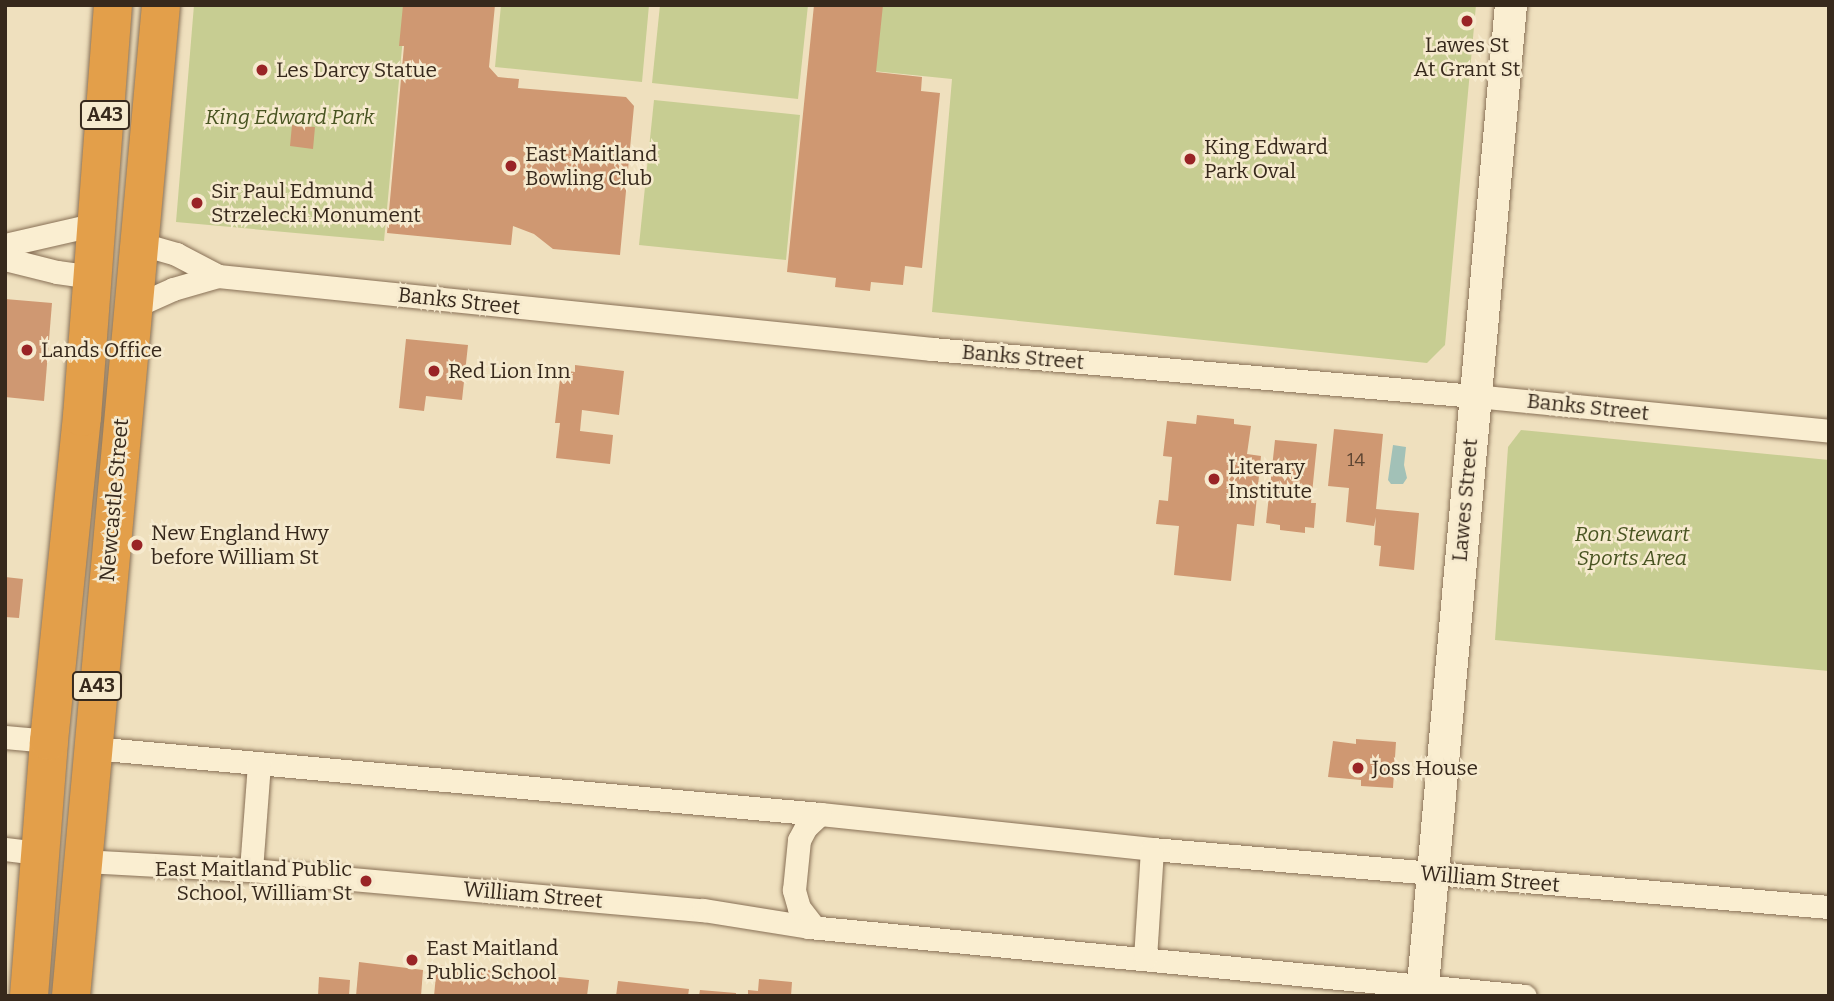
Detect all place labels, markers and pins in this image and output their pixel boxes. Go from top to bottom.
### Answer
marker: Lawes St At Grant St [1459,13,1475,29]
place label: Lawes St At Grant St [1414,32,1520,82]
place label: Les Darcy Statue [276,57,437,83]
marker: Les Darcy Statue [254,62,270,78]
place label: King Edward Park Oval [1204,134,1328,184]
place label: East Maitland Bowling Club [525,141,657,191]
marker: King Edward Park Oval [1182,151,1198,167]
marker: East Maitland Bowling Club [503,158,519,174]
place label: Sir Paul Edmund Strzelecki Monument [211,178,421,228]
marker: Sir Paul Edmund Strzelecki Monument [189,195,205,211]
place label: Lands Office [41,337,162,363]
marker: Lands Office [19,342,35,358]
place label: Red Lion Inn [448,358,571,384]
marker: Red Lion Inn [426,363,442,379]
place label: Literary Institute [1228,454,1312,504]
marker: Literary Institute [1206,471,1222,487]
place label: New England Hwy before William St [151,520,329,570]
marker: New England Hwy before William St [129,537,145,553]
place label: Joss House [1372,755,1478,781]
marker: Joss House [1350,760,1366,776]
place label: East Maitland Public School, William St [155,856,352,906]
marker: East Maitland Public School, William St [358,873,374,889]
place label: East Maitland Public School [426,935,558,985]
marker: East Maitland Public School [404,952,420,968]

